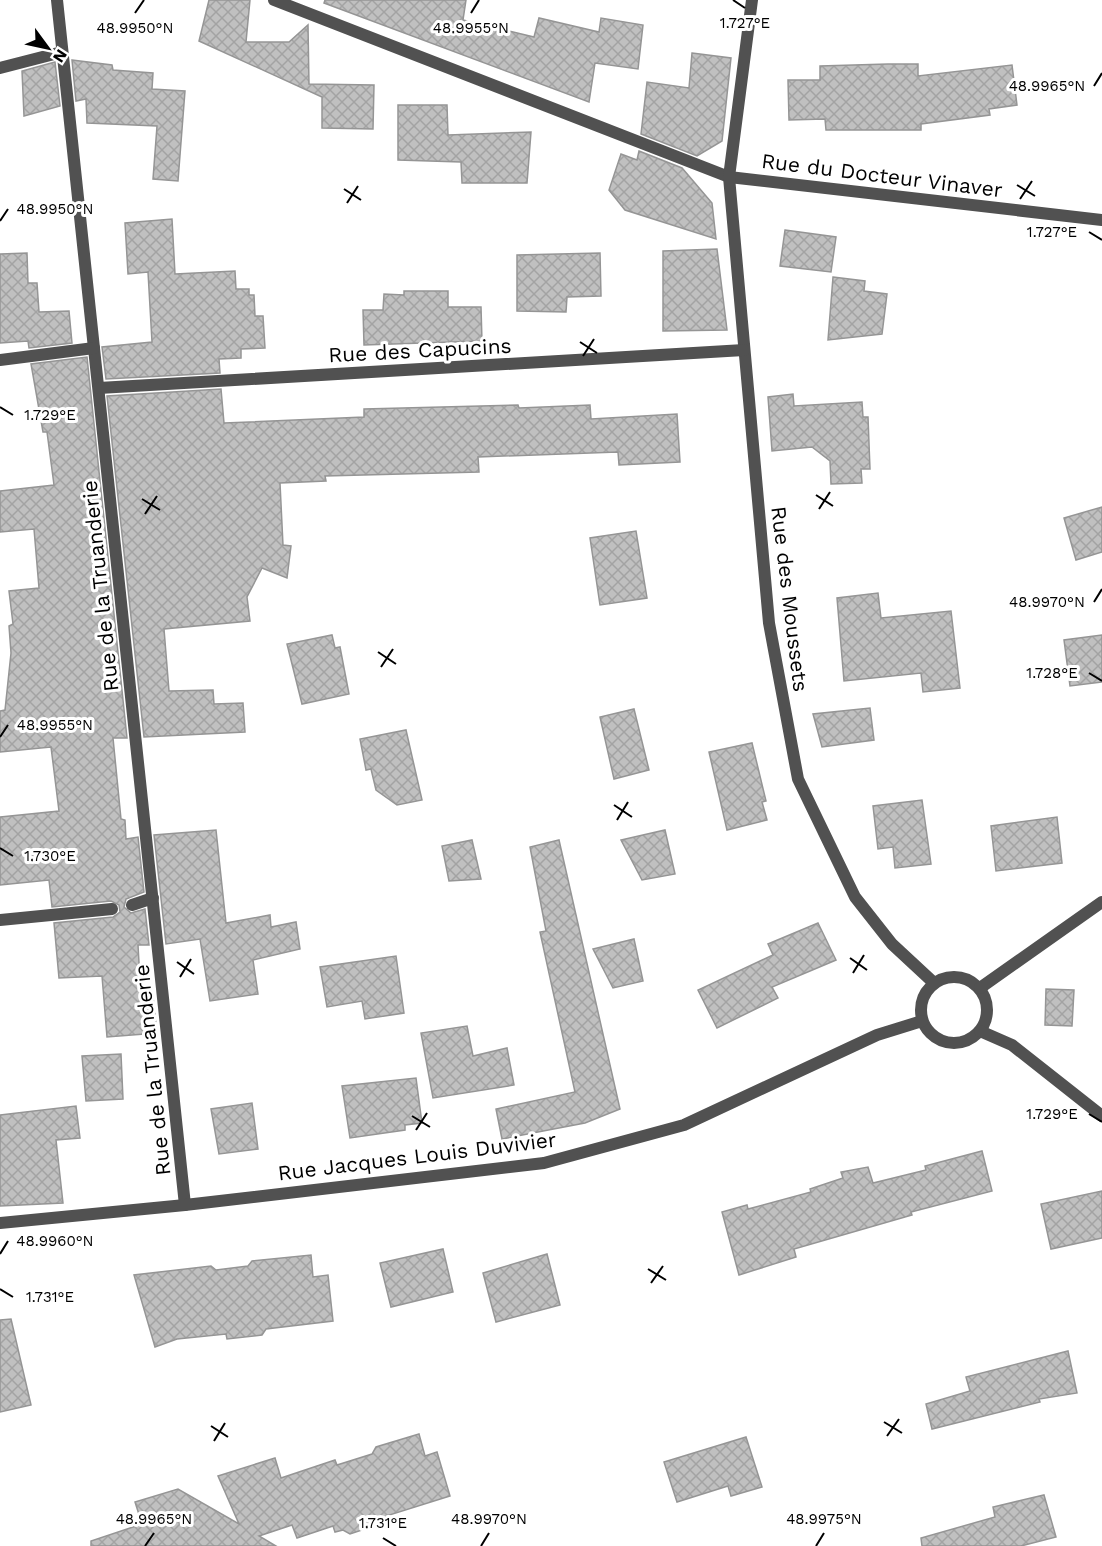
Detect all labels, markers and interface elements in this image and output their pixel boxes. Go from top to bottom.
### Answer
text: 1.727°E [720,14,770,32]
north arrow [18,18,78,78]
text: 48.9950°N [97,19,173,37]
text: 48.9955°N [433,19,509,37]
text: N [49,46,71,66]
text: 48.9965°N [1009,77,1085,95]
street label: Rue du Docteur Vinaver [760,148,1004,202]
text: 48.9950°N [17,200,93,218]
text: 1.727°E [1027,223,1077,241]
street label: Rue des Capucins [328,333,512,367]
text: 1.729°E [24,406,76,424]
street label: Rue de la Truanderie [76,479,124,693]
street label: Rue des Moussets [766,505,814,693]
text: 48.9970°N [1009,593,1085,611]
text: 1.728°E [1026,664,1078,682]
text: 48.9955°N [17,716,93,734]
text: 1.730°E [24,847,76,865]
street label: Rue de la Truanderie [128,963,176,1177]
text: 1.729°E [1026,1105,1078,1123]
street label: Rue Jacques Louis Duvivier [276,1126,558,1185]
text: 48.9960°N [16,1232,94,1250]
text: 1.731°E [26,1288,74,1306]
text: 48.9965°N [116,1510,192,1528]
text: 48.9970°N [451,1510,527,1528]
text: 48.9975°N [786,1510,862,1528]
text: 1.731°E [359,1514,407,1532]

